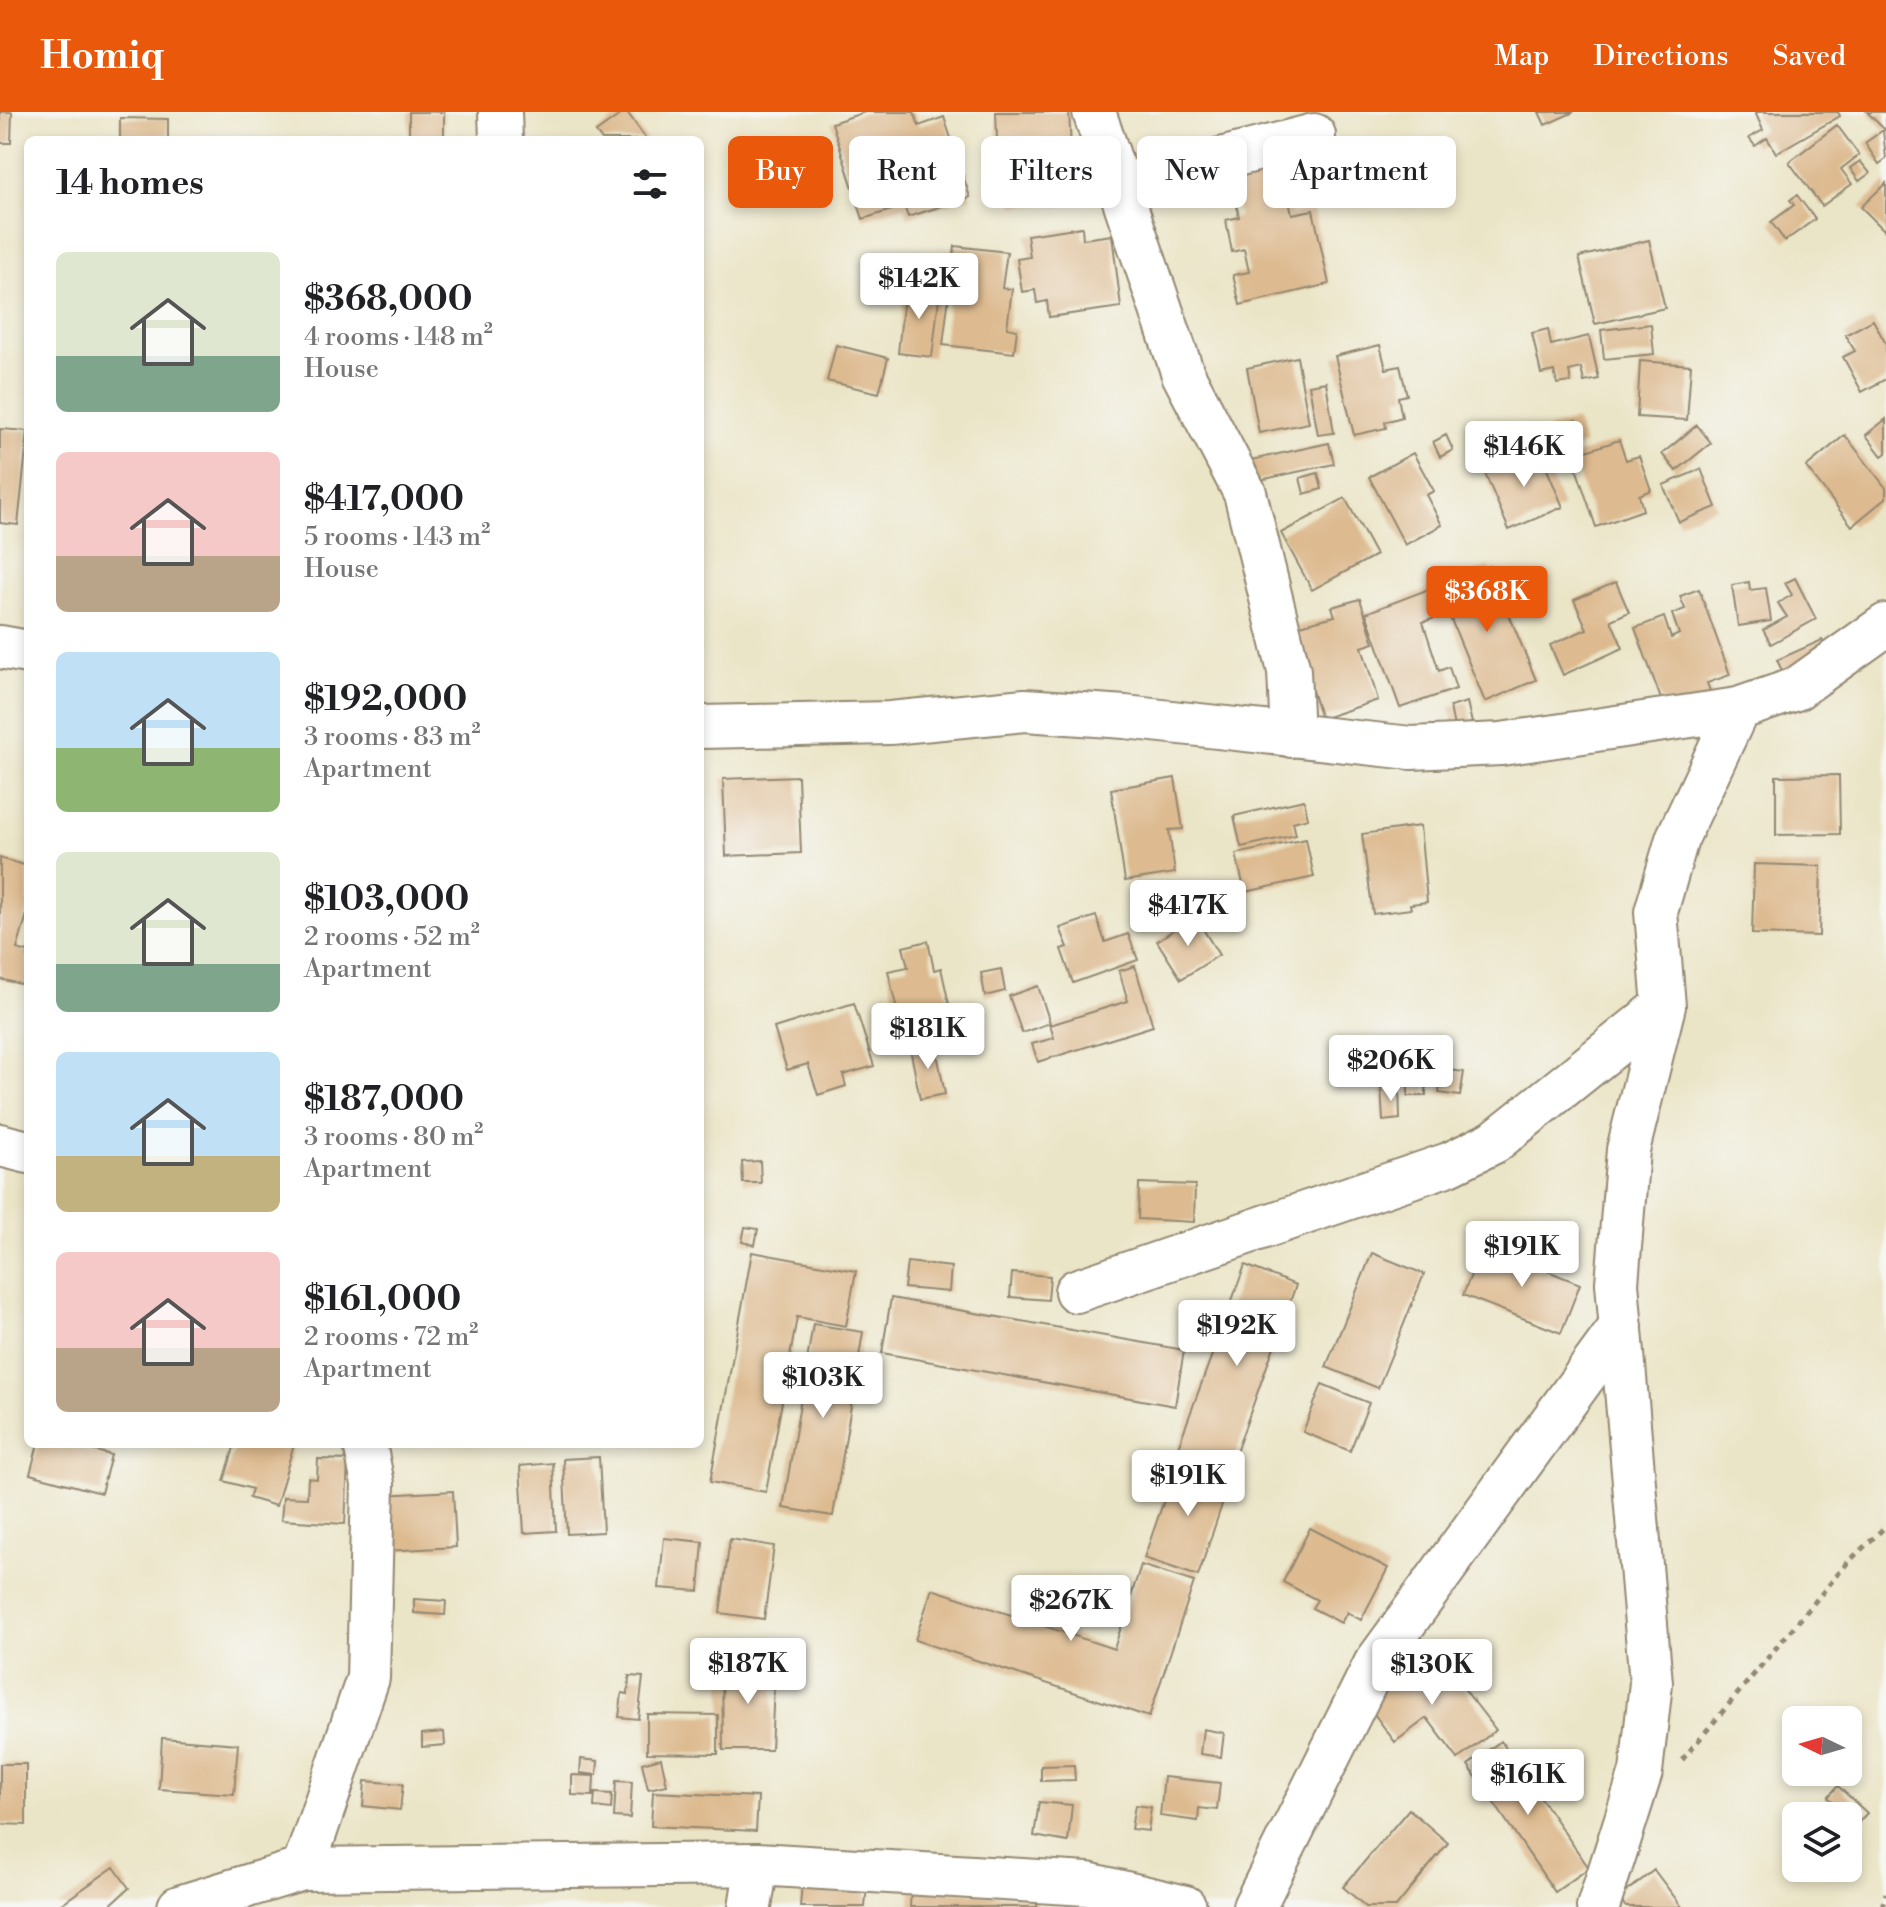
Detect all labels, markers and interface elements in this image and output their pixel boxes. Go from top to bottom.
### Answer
text: Homiq [40,33,164,80]
text: Map [1494,39,1549,74]
text: Directions [1593,39,1728,74]
text: Saved [1772,39,1846,74]
chip: Buy [728,136,833,208]
chip: Rent [849,136,965,208]
chip: Filters [981,136,1121,208]
chip: New [1137,136,1247,208]
chip: Apartment [1263,136,1456,208]
icon: filters [628,162,672,206]
text: 14 homes [56,163,204,205]
pin: $142K [863,253,975,321]
text: $142K [878,263,960,295]
text: $368,000 [304,279,472,321]
icon: home [120,284,216,380]
text: 4 rooms · 148 m² [304,321,493,353]
text: House [304,353,379,385]
pin: $146K [1468,421,1580,489]
text: $146K [1483,431,1565,463]
text: $417,000 [304,479,464,521]
icon: home [120,484,216,580]
text: 5 rooms · 143 m² [304,521,490,553]
text: House [304,553,379,585]
pin: $368K [1431,566,1543,634]
text: $368K [1444,576,1530,608]
text: $192,000 [304,679,467,721]
icon: home [120,684,216,780]
text: 3 rooms · 83 m² [304,721,481,753]
text: Apartment [304,753,432,785]
text: $103,000 [304,879,469,921]
pin: $417K [1132,880,1244,948]
icon: home [120,884,216,980]
text: $417K [1148,890,1228,922]
text: 2 rooms · 52 m² [304,921,480,953]
text: Apartment [304,953,432,985]
pin: $181K [872,1003,984,1071]
text: $181K [889,1013,967,1045]
pin: $206K [1335,1035,1447,1103]
text: $206K [1347,1045,1435,1077]
text: $187,000 [304,1079,464,1121]
icon: home [120,1084,216,1180]
text: 3 rooms · 80 m² [304,1121,483,1153]
text: Apartment [304,1153,432,1185]
pin: $191K [1466,1221,1578,1289]
text: $191K [1484,1231,1560,1263]
text: $161,000 [304,1279,461,1321]
icon: home [120,1284,216,1380]
pin: $192K [1181,1300,1293,1368]
text: $192K [1196,1310,1278,1342]
text: 2 rooms · 72 m² [304,1321,478,1353]
pin: $103K [767,1352,879,1420]
text: Apartment [304,1353,432,1385]
text: $103K [782,1362,864,1394]
pin: $191K [1132,1450,1244,1518]
text: $191K [1150,1460,1226,1492]
pin: $267K [1015,1575,1127,1643]
text: $267K [1029,1585,1113,1617]
pin: $187K [692,1638,804,1706]
pin: $130K [1376,1639,1488,1707]
text: $187K [708,1648,788,1680]
text: $130K [1390,1649,1474,1681]
north arrow [1782,1706,1862,1786]
map controls [1782,1706,1862,1882]
pin: $161K [1472,1749,1584,1817]
text: $161K [1490,1759,1566,1791]
button: layers [1782,1802,1862,1882]

